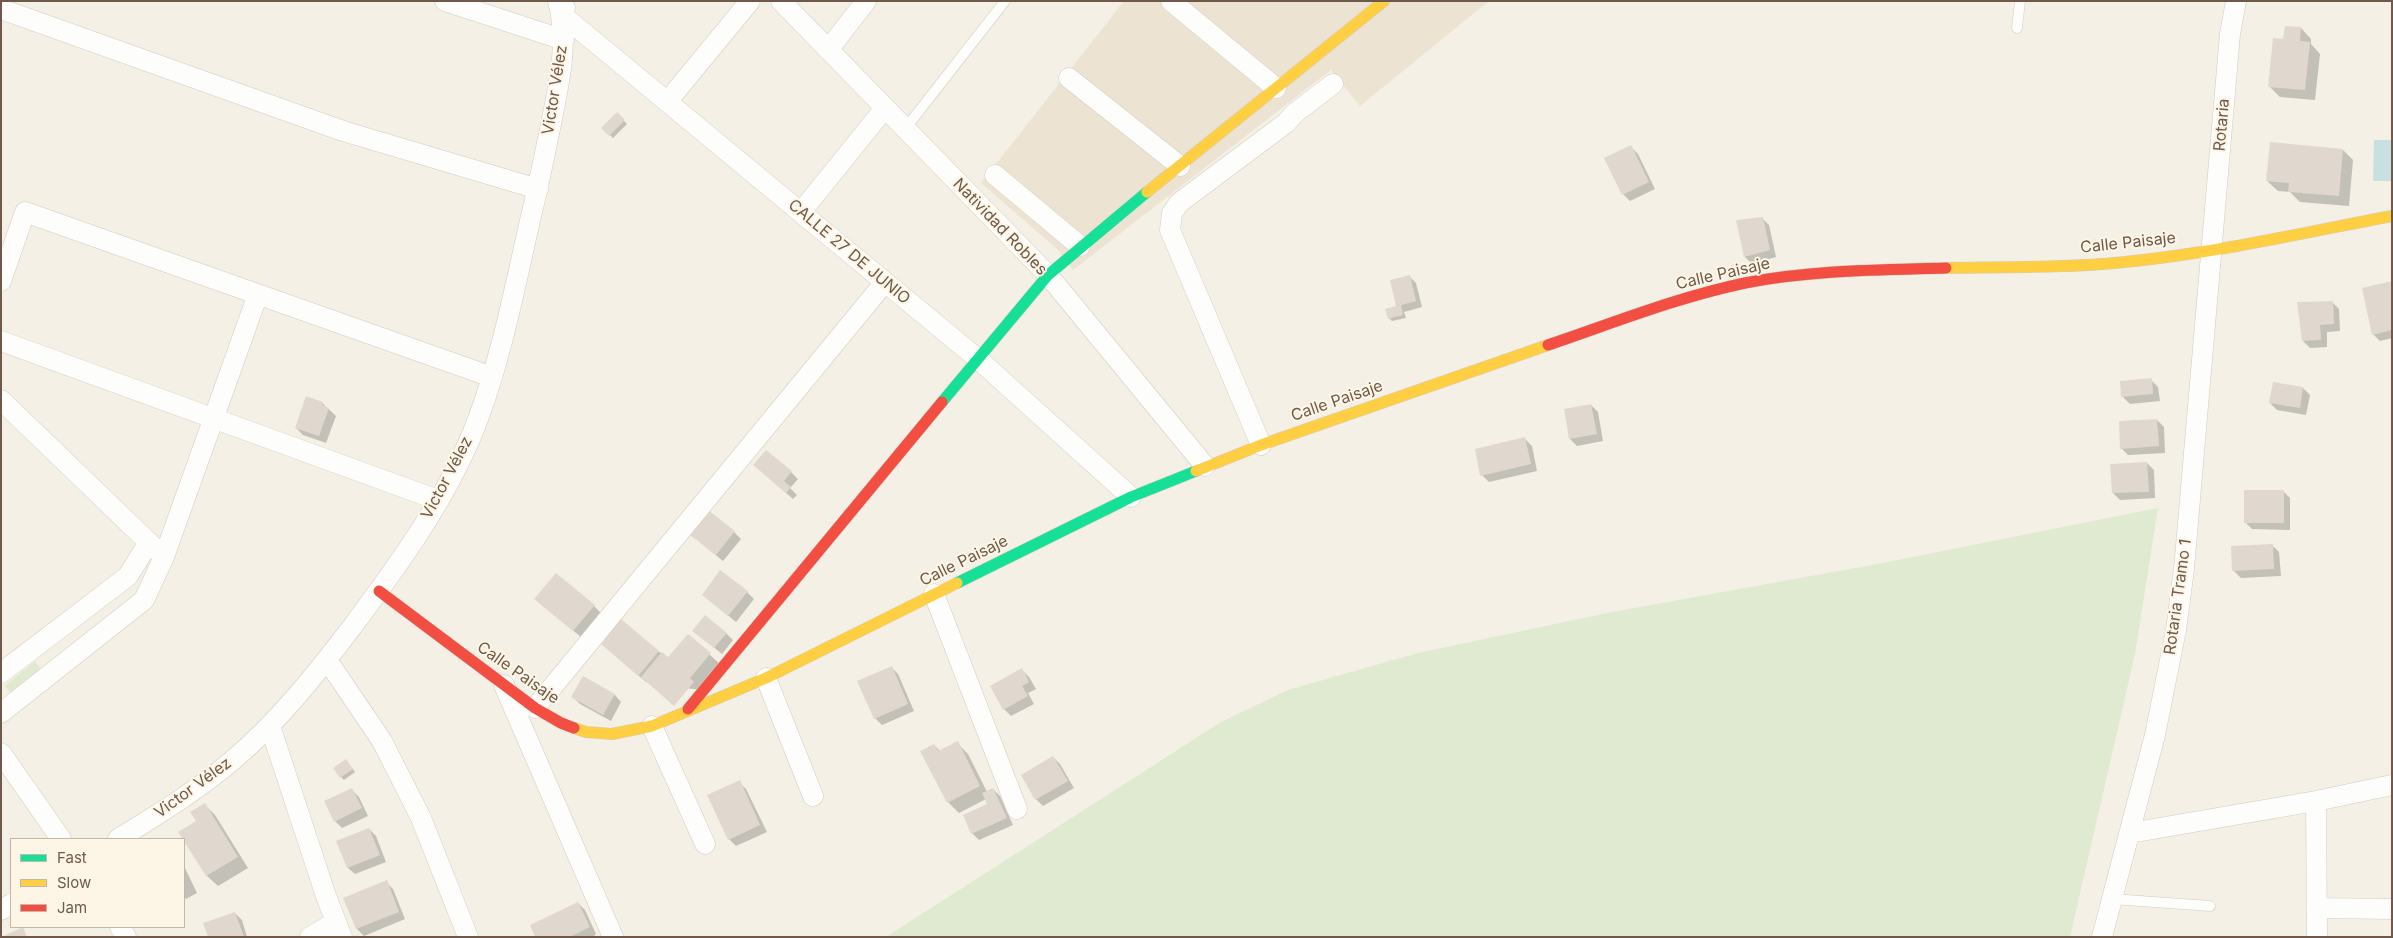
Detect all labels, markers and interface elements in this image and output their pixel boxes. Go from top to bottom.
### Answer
street label: Victor Vélez [538,44,572,136]
street label: Rotaria [2210,98,2234,152]
street label: Natividad Robles [949,175,1051,279]
street label: CALLE 27 DE JUNIO [784,195,914,309]
street label: Calle Paisaje [2079,228,2177,258]
street label: Calle Paisaje [1674,254,1772,294]
street label: Calle Paisaje [1289,376,1385,426]
street label: Victor Vélez [417,433,477,523]
street label: Calle Paisaje [917,531,1011,591]
street label: Rotaria Tramo 1 [2160,538,2196,656]
street label: Calle Paisaje [473,638,563,708]
street label: Victor Vélez [151,754,235,822]
legend [10,838,185,928]
text: Fast [57,848,87,867]
text: Slow [57,873,91,892]
text: Jam [57,898,87,917]

